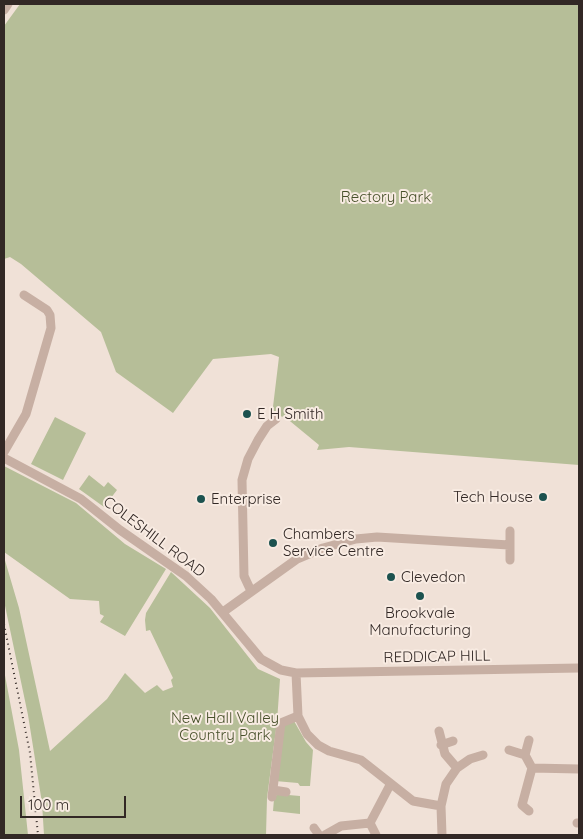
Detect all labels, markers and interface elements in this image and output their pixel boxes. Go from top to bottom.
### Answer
park label: Rectory Park [341,188,431,206]
place label: E H Smith [257,405,323,423]
marker: E H Smith [241,408,253,420]
place label: Tech House [453,488,533,506]
place label: Enterprise [211,490,281,508]
marker: Tech House [537,491,549,503]
street label: COLESHILL ROAD [100,493,208,581]
marker: Enterprise [195,493,207,505]
place label: Chambers Service Centre [283,525,384,560]
marker: Chambers Service Centre [267,537,279,549]
place label: Clevedon [401,568,466,586]
marker: Clevedon [385,571,397,583]
marker: Brookvale Manufacturing [414,590,426,602]
place label: Brookvale Manufacturing [369,604,471,639]
street label: REDDICAP HILL [383,647,491,667]
park label: New Hall Valley Country Park [171,709,279,744]
scale bar [22,786,129,818]
text: 100 m [28,795,69,814]

